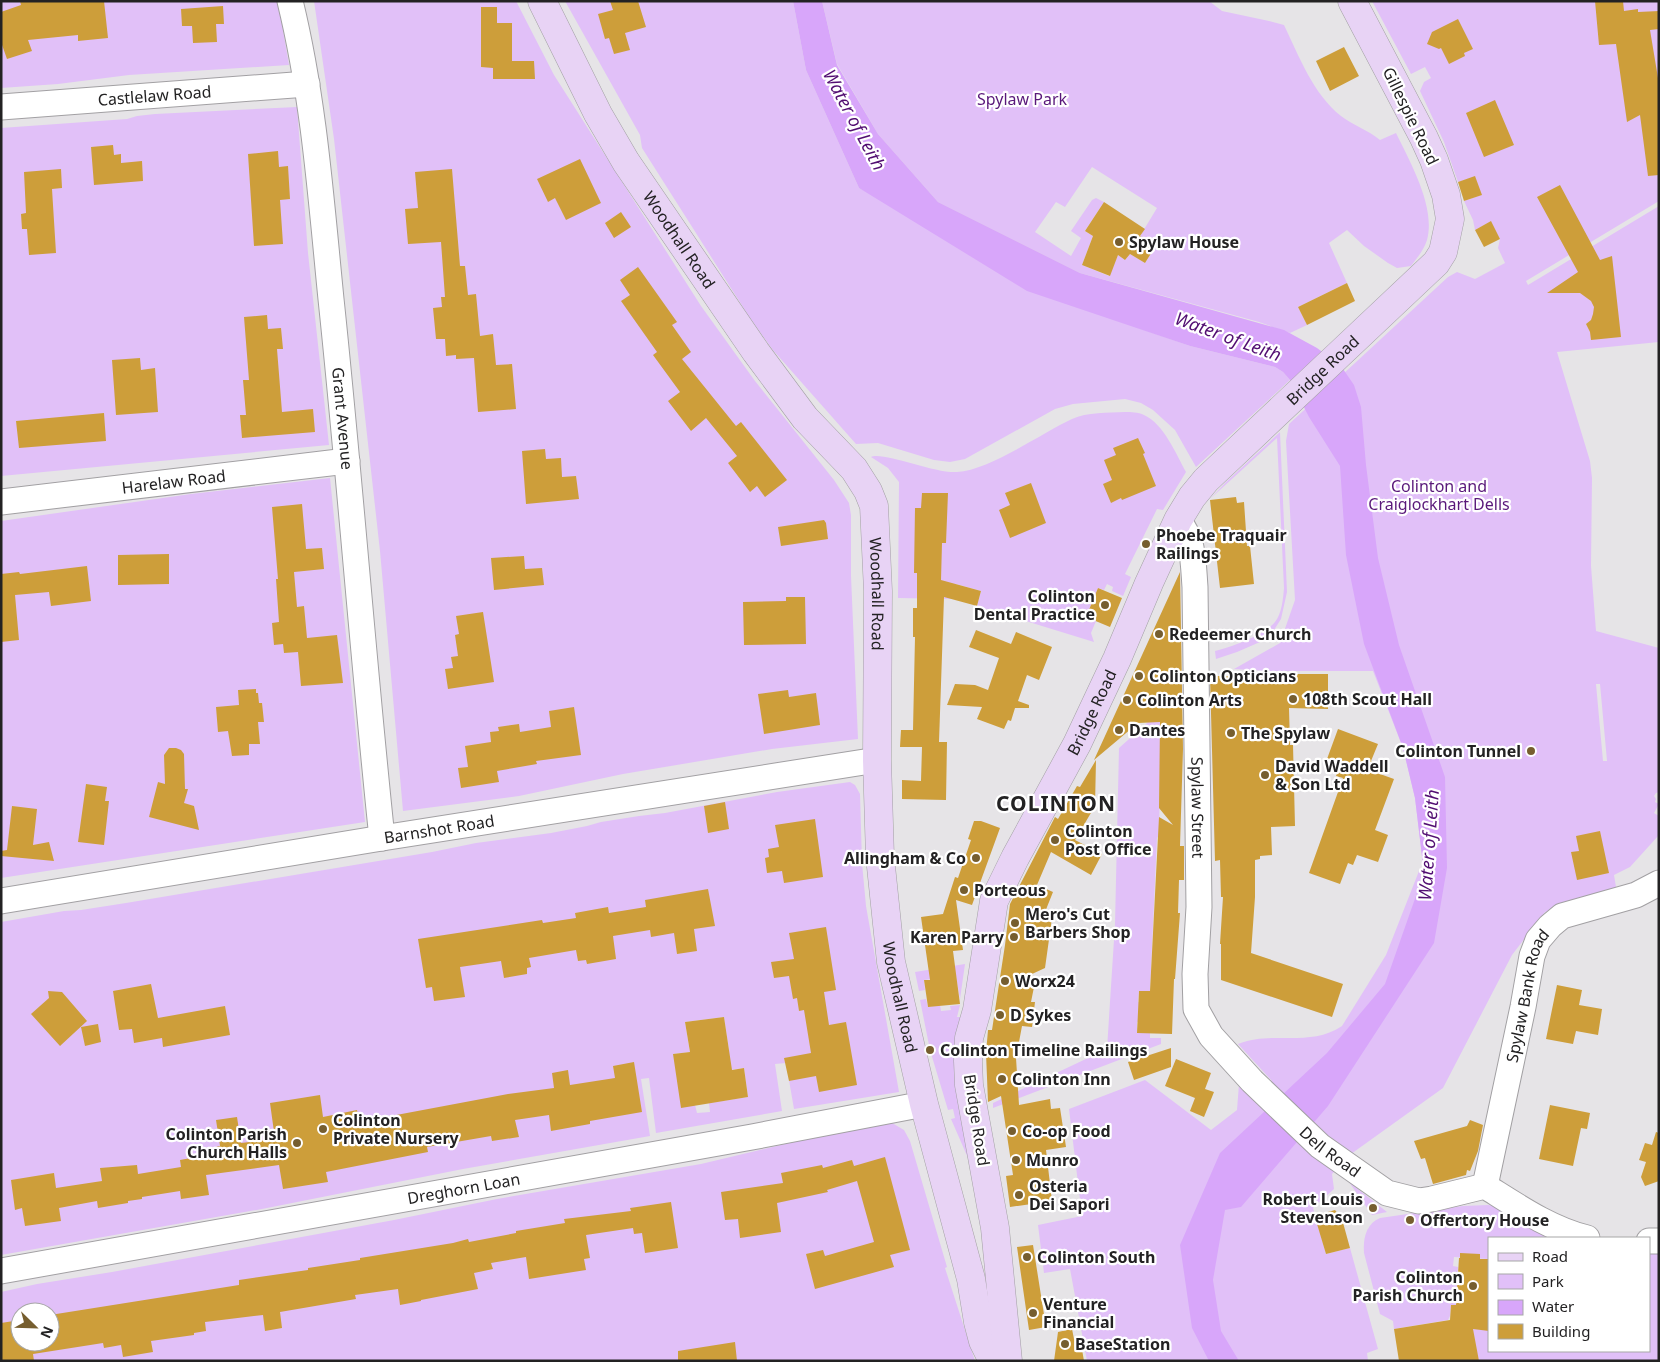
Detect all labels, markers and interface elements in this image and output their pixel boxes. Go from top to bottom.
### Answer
street label: Gillespie Road [1378,63,1444,169]
water label: Water of Leith [818,65,892,174]
street label: Castlelaw Road [97,80,212,111]
park label: Spylaw Park [977,88,1068,110]
street label: Woodhall Road [638,187,720,293]
place label: Spylaw House [1129,231,1239,253]
marker: Spylaw House [1113,236,1125,248]
water label: Water of Leith [1172,306,1285,366]
street label: Bridge Road [1281,330,1364,410]
street label: Grant Avenue [327,366,359,471]
street label: Harelaw Road [121,464,227,499]
park label: Colinton and Craiglockhart Dells [1368,475,1510,515]
place label: Phoebe Traquair Railings [1156,524,1287,564]
street label: Woodhall Road [864,537,889,651]
marker: Phoebe Traquair Railings [1140,538,1152,550]
place label: Colinton Dental Practice [974,585,1095,625]
marker: Colinton Dental Practice [1099,599,1111,611]
place label: Redeemer Church [1169,623,1311,645]
marker: Redeemer Church [1153,628,1165,640]
place label: Colinton Opticians [1149,665,1296,687]
street label: Bridge Road [1062,666,1122,759]
marker: Colinton Opticians [1133,670,1145,682]
place label: 108th Scout Hall [1303,688,1432,710]
place label: Colinton Arts [1137,689,1242,711]
marker: 108th Scout Hall [1287,693,1299,705]
marker: Colinton Arts [1121,694,1133,706]
place label: Dantes [1129,719,1185,741]
place label: The Spylaw [1241,722,1330,744]
marker: Dantes [1113,724,1125,736]
marker: The Spylaw [1225,727,1237,739]
place label: Colinton Tunnel [1395,740,1521,762]
marker: Colinton Tunnel [1525,745,1537,757]
place label: David Waddell & Son Ltd [1275,755,1389,795]
street label: Spylaw Street [1186,757,1209,858]
marker: David Waddell & Son Ltd [1259,769,1271,781]
district label: COLINTON [996,789,1116,817]
water label: Water of Leith [1412,789,1444,901]
street label: Barnshot Road [382,809,496,849]
place label: Colinton Post Office [1065,820,1152,860]
marker: Colinton Post Office [1049,834,1061,846]
place label: Allingham & Co [844,847,966,869]
marker: Allingham & Co [970,852,982,864]
place label: Porteous [974,879,1046,901]
marker: Porteous [958,884,970,896]
place label: Mero's Cut Barbers Shop [1025,903,1131,943]
marker: Mero's Cut Barbers Shop [1009,917,1021,929]
street label: Spylaw Bank Road [1501,924,1554,1064]
place label: Karen Parry [910,926,1005,948]
marker: Karen Parry [1008,931,1020,943]
street label: Woodhall Road [878,940,923,1055]
place label: Worx24 [1015,970,1075,992]
marker: Worx24 [999,975,1011,987]
place label: D Sykes [1010,1004,1071,1026]
marker: D Sykes [994,1009,1006,1021]
place label: Colinton Timeline Railings [940,1039,1148,1061]
marker: Colinton Timeline Railings [924,1044,936,1056]
place label: Colinton Inn [1012,1068,1111,1090]
street label: Bridge Road [959,1073,995,1167]
marker: Colinton Inn [996,1073,1008,1085]
place label: Colinton Private Nursery [333,1109,460,1149]
place label: Co-op Food [1022,1120,1111,1142]
street label: Dell Road [1295,1121,1365,1182]
place label: Colinton Parish Church Halls [165,1123,287,1163]
marker: Colinton Private Nursery [317,1123,329,1135]
marker: Co-op Food [1006,1125,1018,1137]
marker: Colinton Parish Church Halls [291,1137,303,1149]
place label: Munro [1026,1149,1079,1171]
marker: Munro [1010,1154,1022,1166]
street label: Dreghorn Loan [406,1168,522,1209]
place label: Osteria Dei Sapori [1029,1175,1110,1215]
place label: Robert Louis Stevenson [1262,1188,1363,1228]
marker: Osteria Dei Sapori [1013,1189,1025,1201]
marker: Robert Louis Stevenson [1367,1202,1379,1214]
place label: Offertory House [1420,1209,1549,1231]
marker: Offertory House [1404,1214,1416,1226]
legend [1488,1237,1650,1352]
place label: Colinton South [1037,1246,1155,1268]
text: Road [1532,1246,1568,1266]
marker: Colinton South [1021,1251,1033,1263]
place label: Colinton Parish Church [1352,1266,1463,1306]
text: Park [1532,1271,1564,1291]
marker: Colinton Parish Church [1467,1280,1479,1292]
place label: Venture Financial [1043,1293,1114,1333]
text: Water [1532,1296,1574,1316]
north arrow [10,1302,60,1352]
marker: Venture Financial [1027,1307,1039,1319]
text: Building [1532,1321,1590,1341]
text: N [36,1323,58,1341]
place label: BaseStation [1075,1333,1170,1355]
marker: BaseStation [1059,1338,1071,1350]

